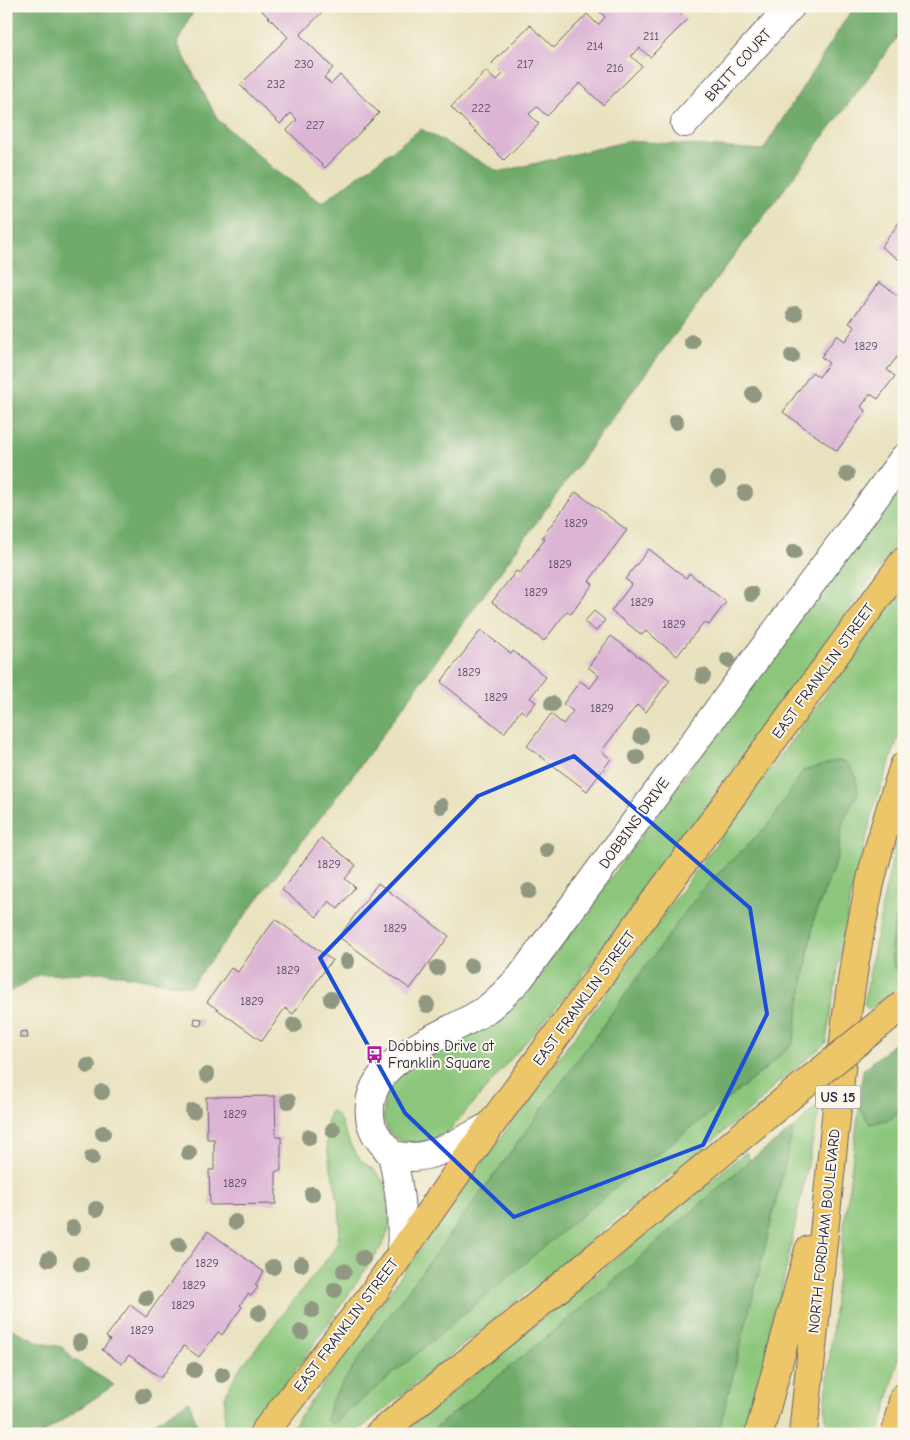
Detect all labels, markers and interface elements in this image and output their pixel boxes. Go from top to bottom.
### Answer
street label: BRITT COURT [701,25,775,105]
house number: 211 [643,29,659,43]
house number: 214 [587,39,604,53]
house number: 230 [294,57,314,71]
house number: 217 [517,57,534,71]
house number: 216 [606,61,624,75]
house number: 232 [267,77,285,91]
house number: 222 [472,101,490,115]
house number: 227 [306,118,324,132]
house number: 1829 [854,339,878,353]
house number: 1829 [564,516,588,530]
house number: 1829 [548,557,572,571]
house number: 1829 [524,585,548,599]
house number: 1829 [630,595,654,609]
street label: EAST FRANKLIN STREET [768,600,878,742]
house number: 1829 [662,617,686,631]
house number: 1829 [457,665,481,679]
house number: 1829 [484,690,508,704]
house number: 1829 [590,701,614,715]
street label: DOBBINS DRIVE [595,774,673,872]
house number: 1829 [317,857,341,871]
house number: 1829 [383,921,407,935]
street label: EAST FRANKLIN STREET [529,927,639,1069]
house number: 1829 [276,963,300,977]
house number: 1829 [240,994,264,1008]
place label: Dobbins Drive at Franklin Square [388,1037,494,1072]
bus stop icon: Dobbins Drive at Franklin Square [364,1045,384,1065]
road number: US 15 [816,1086,860,1108]
house number: 1829 [223,1107,247,1121]
street label: NORTH FORDHAM BOULEVARD [804,1128,844,1334]
house number: 1829 [223,1176,247,1190]
street label: EAST FRANKLIN STREET [290,1254,402,1395]
house number: 1829 [195,1256,219,1270]
house number: 1829 [182,1278,206,1292]
house number: 1829 [171,1298,195,1312]
house number: 1829 [130,1323,154,1337]

